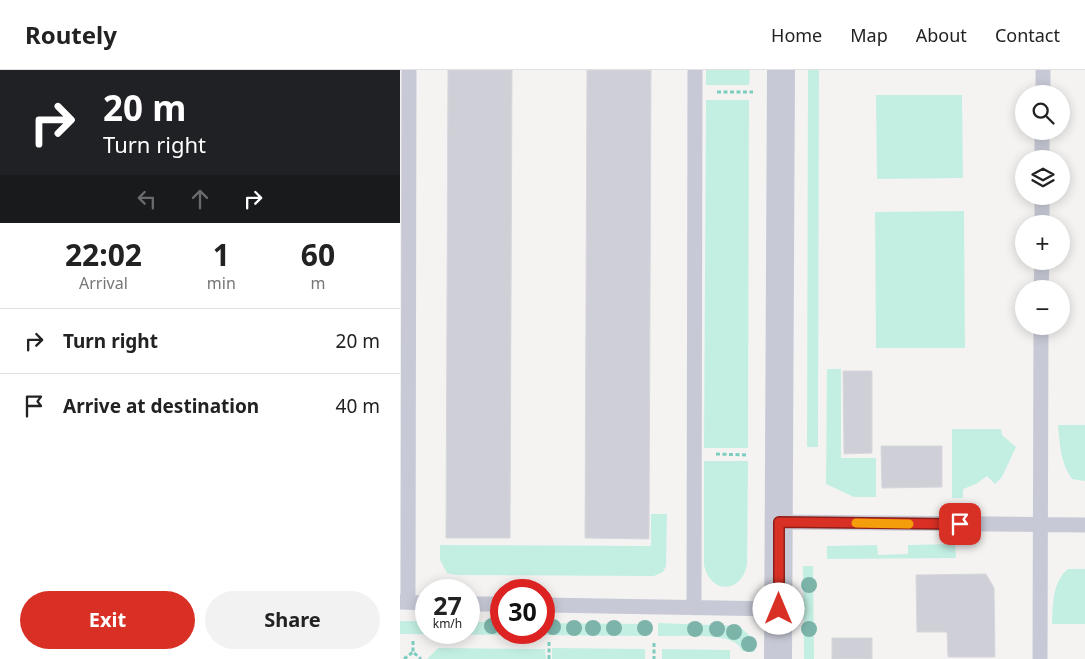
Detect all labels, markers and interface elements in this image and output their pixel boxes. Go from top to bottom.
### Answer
text: Routely [25,18,117,51]
text: Home [771,23,822,47]
text: Map [850,23,888,47]
text: About [916,23,967,47]
text: Contact [995,23,1060,47]
text: 20 m [103,84,186,131]
map controls [1015,85,1070,335]
button: search [1015,85,1070,140]
icon: right [20,90,85,155]
text: Turn right [103,129,206,159]
button: layers [1015,150,1070,205]
icon: left [133,185,161,213]
icon: ahead [186,185,214,213]
icon: right [239,185,267,213]
button: + [1015,215,1070,270]
text: 22:02 [65,234,142,275]
text: 1 [213,234,230,275]
text: 60 [301,234,335,275]
text: Arrival [79,272,128,294]
text: min [207,272,236,294]
text: m [310,272,325,294]
button: − [1015,280,1070,335]
icon: right [20,327,48,355]
text: Turn right [63,328,158,354]
text: 20 m [336,328,380,354]
icon: arrive [20,392,48,420]
text: Arrive at destination [63,393,259,419]
text: 40 m [336,393,380,419]
pin [939,503,981,545]
icon: arrive [946,510,974,538]
speed limit sign: 30 [490,579,555,644]
position arrow [752,582,804,634]
text: 27 [433,588,462,622]
button: Exit [20,591,195,649]
button: Share [205,591,380,649]
text: km/h [433,615,462,632]

